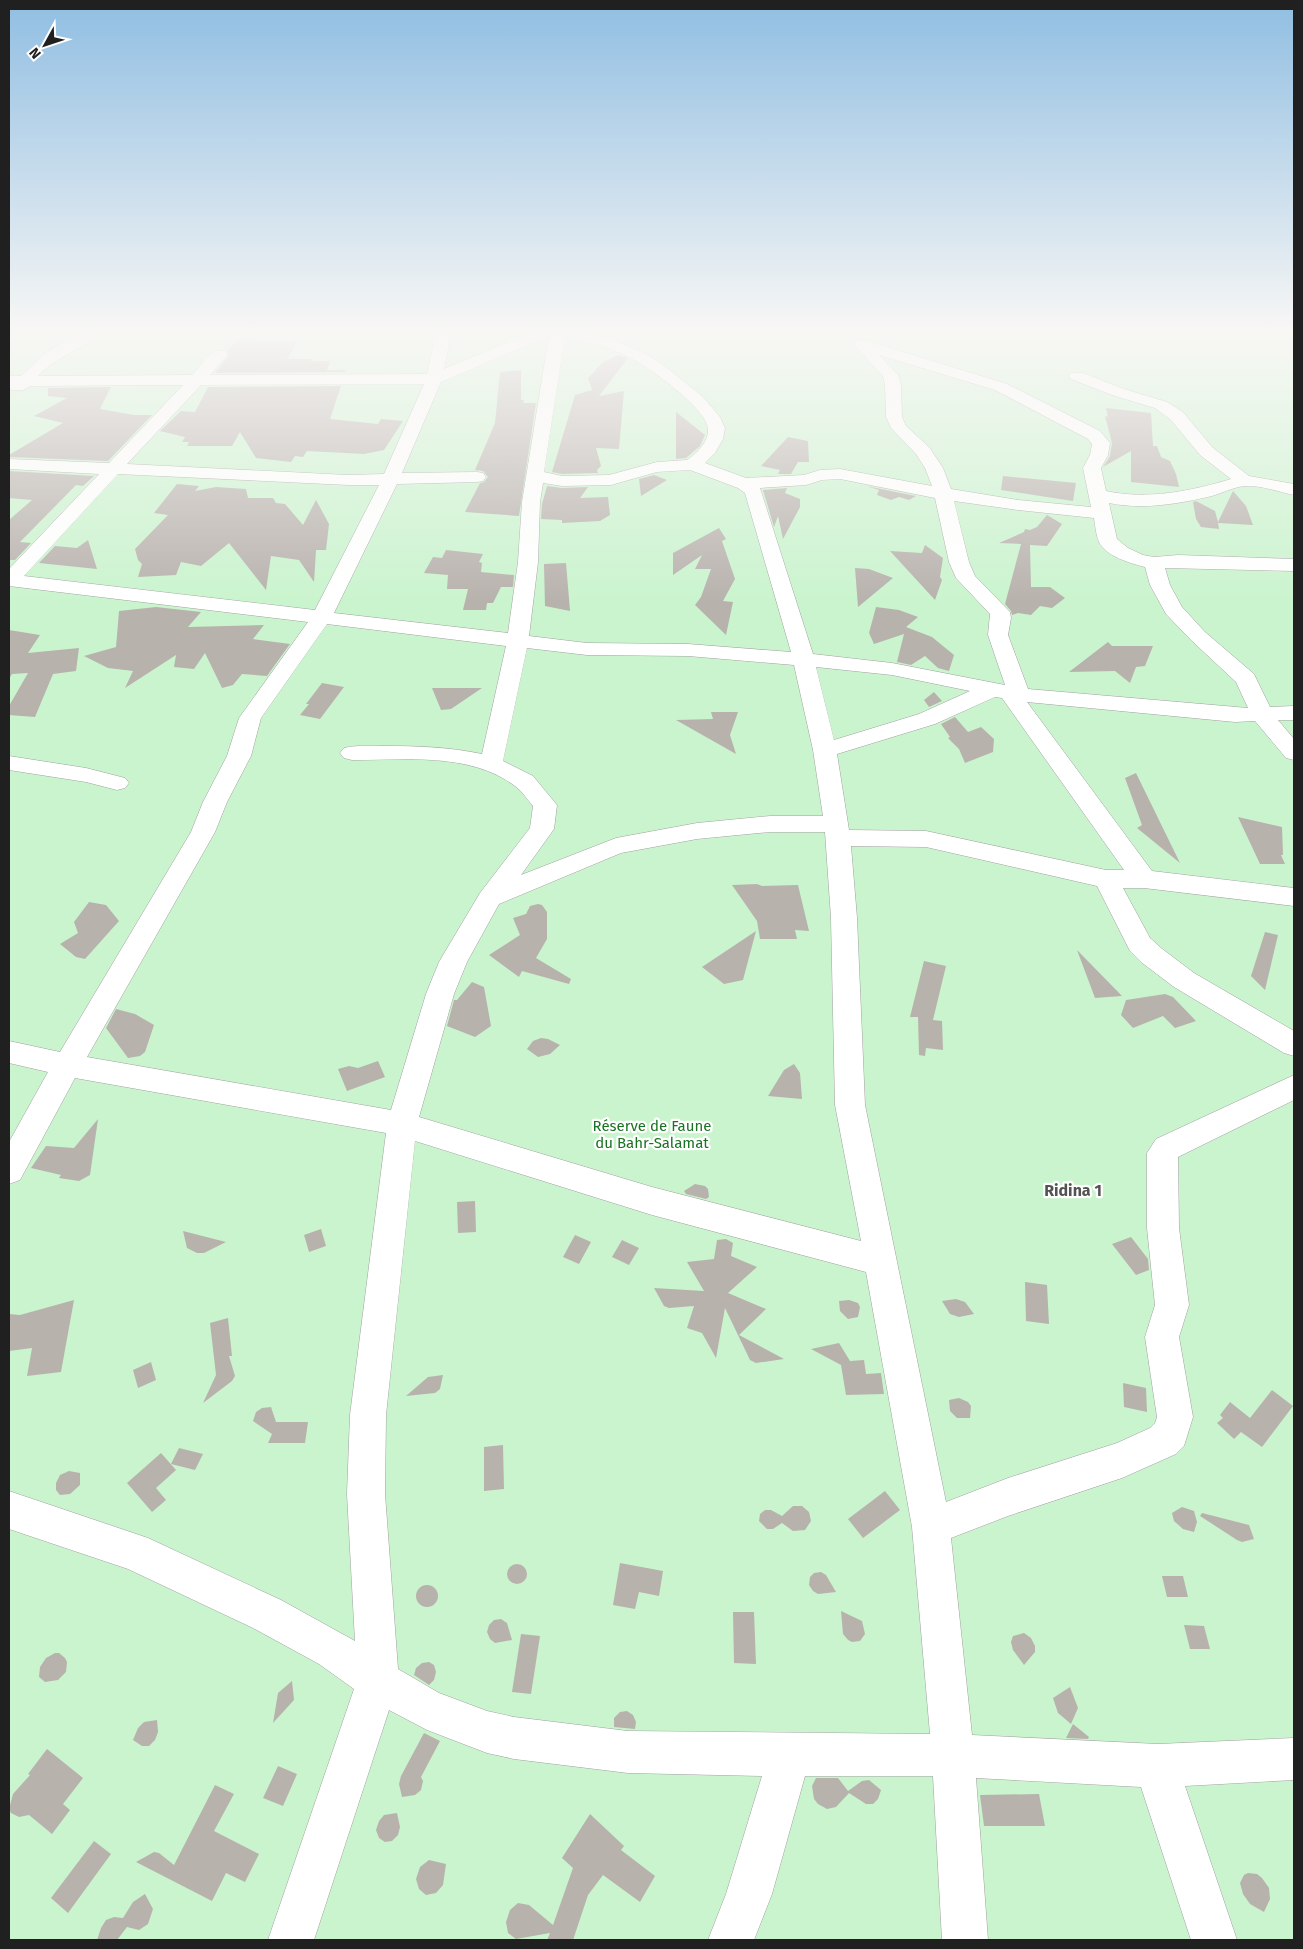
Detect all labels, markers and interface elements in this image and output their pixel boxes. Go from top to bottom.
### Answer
north arrow [20,20,70,70]
text: N [26,44,45,62]
park label: Réserve de Faune du Bahr-Salamat [593,1117,711,1152]
district label: Ridina 1 [1044,1181,1102,1200]

